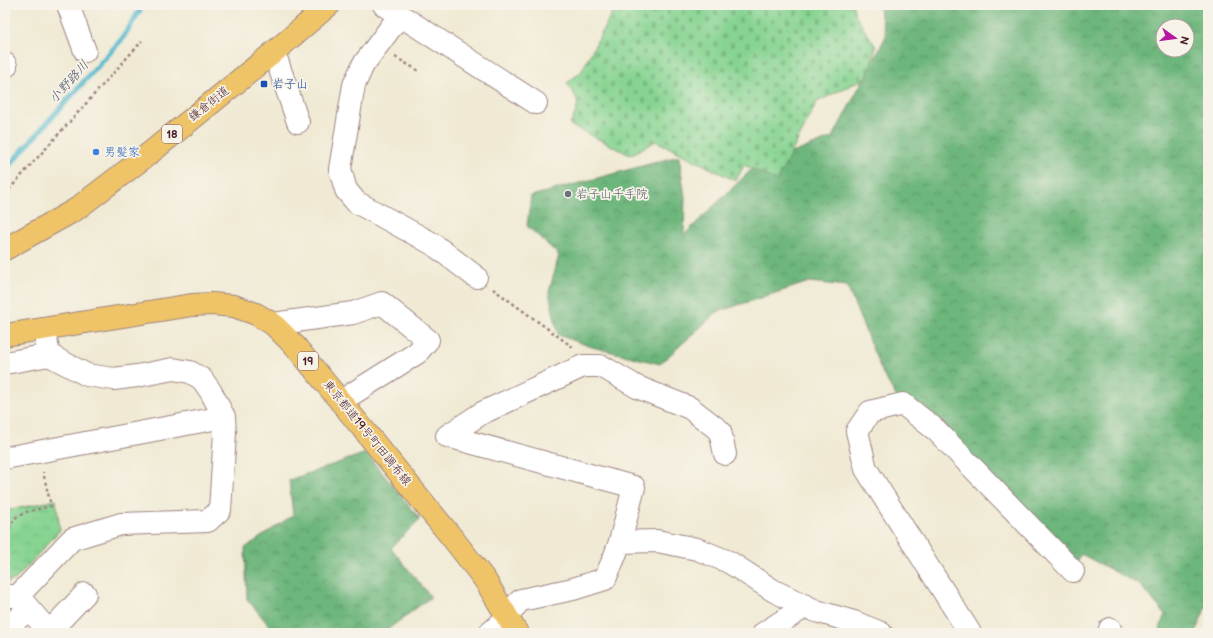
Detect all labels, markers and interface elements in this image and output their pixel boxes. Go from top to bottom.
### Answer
north arrow [1155,18,1195,58]
text: N [1177,35,1192,46]
water label: 小野路川 [46,57,92,107]
place label: 岩子山 [272,77,308,92]
marker: 岩子山 [259,79,269,89]
street label: 鎌倉街道 [186,83,232,125]
road number: 18 [162,125,182,143]
place label: 男髪家 [104,145,140,160]
marker: 男髪家 [91,147,101,157]
place label: 岩子山千手院 [576,187,648,202]
marker: 岩子山千手院 [563,189,573,199]
road number: 19 [298,352,318,370]
street label: 東京都道19号町田調布線 [320,377,414,489]

